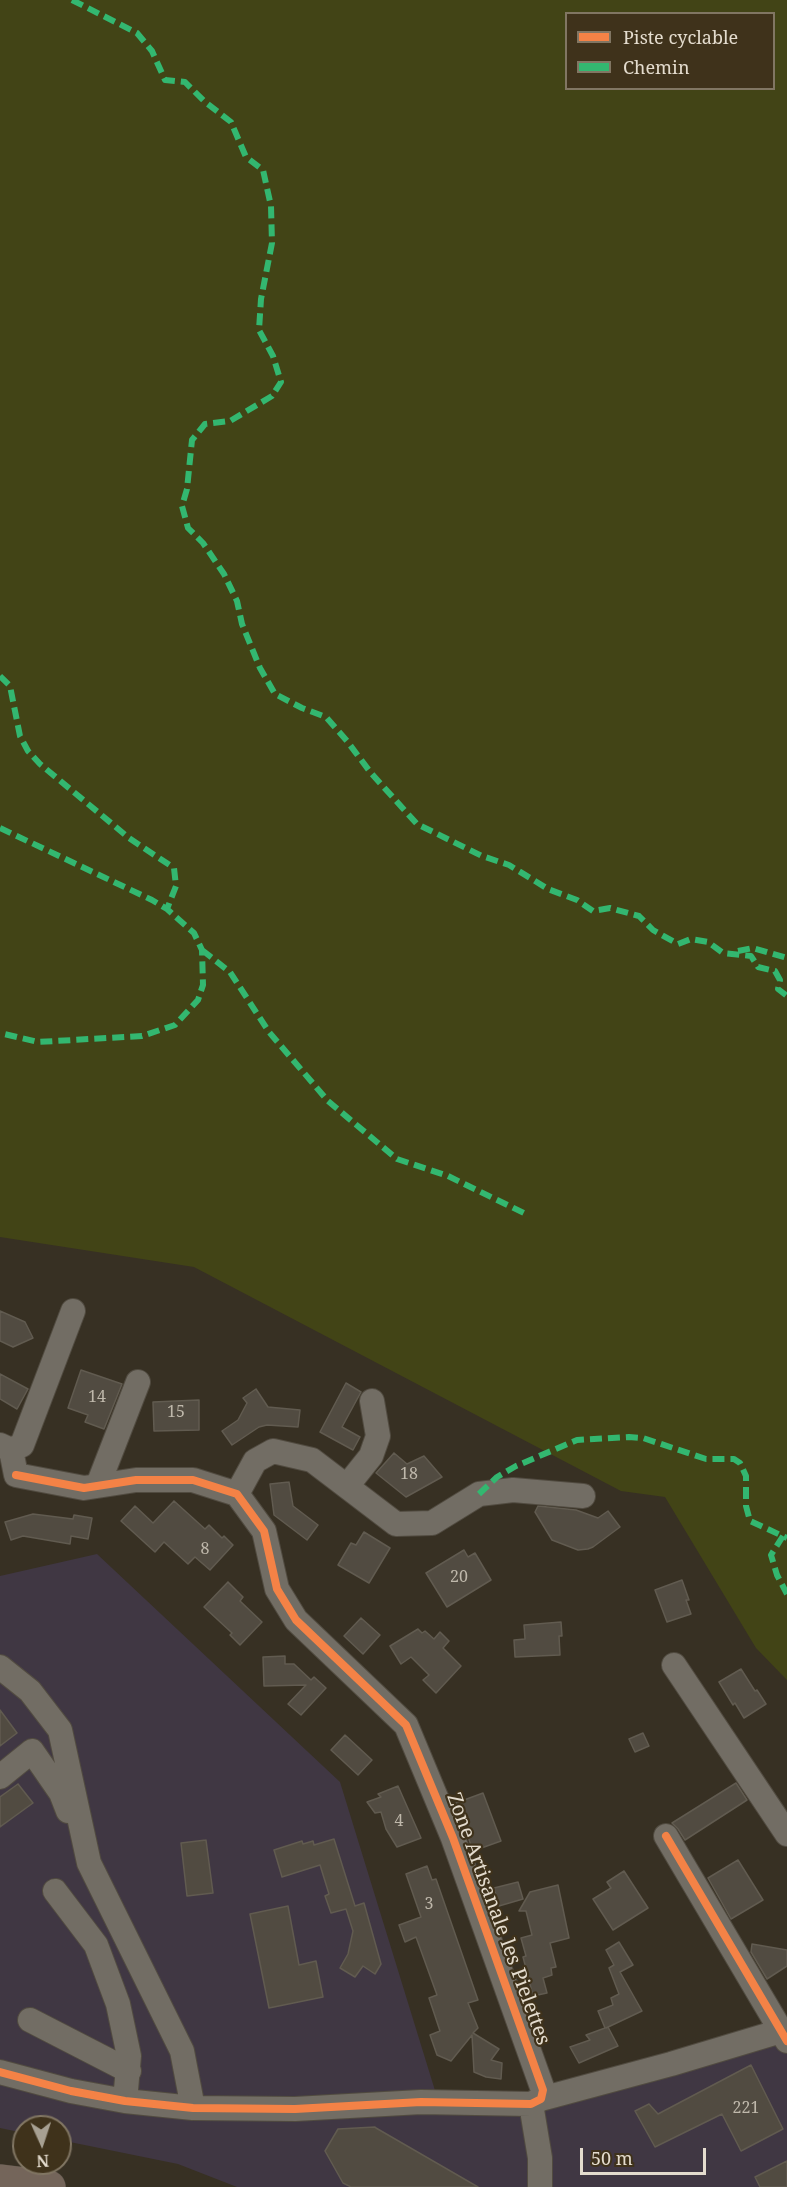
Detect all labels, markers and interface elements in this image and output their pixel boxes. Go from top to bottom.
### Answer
legend [565,12,775,90]
text: Piste cyclable [623,25,738,49]
text: Chemin [623,55,690,79]
house number: 14 [88,1387,106,1407]
house number: 15 [167,1402,185,1422]
house number: 18 [400,1464,418,1484]
house number: 8 [201,1539,209,1559]
house number: 20 [450,1567,468,1587]
street label: Zone Artisanale les Pielettes [441,1790,555,2048]
house number: 4 [395,1811,403,1831]
house number: 3 [425,1894,433,1914]
house number: 221 [733,2098,759,2118]
north arrow [12,2115,72,2175]
scale bar [583,2136,709,2174]
text: 50 m [591,2146,633,2170]
text: N [36,2150,50,2172]

